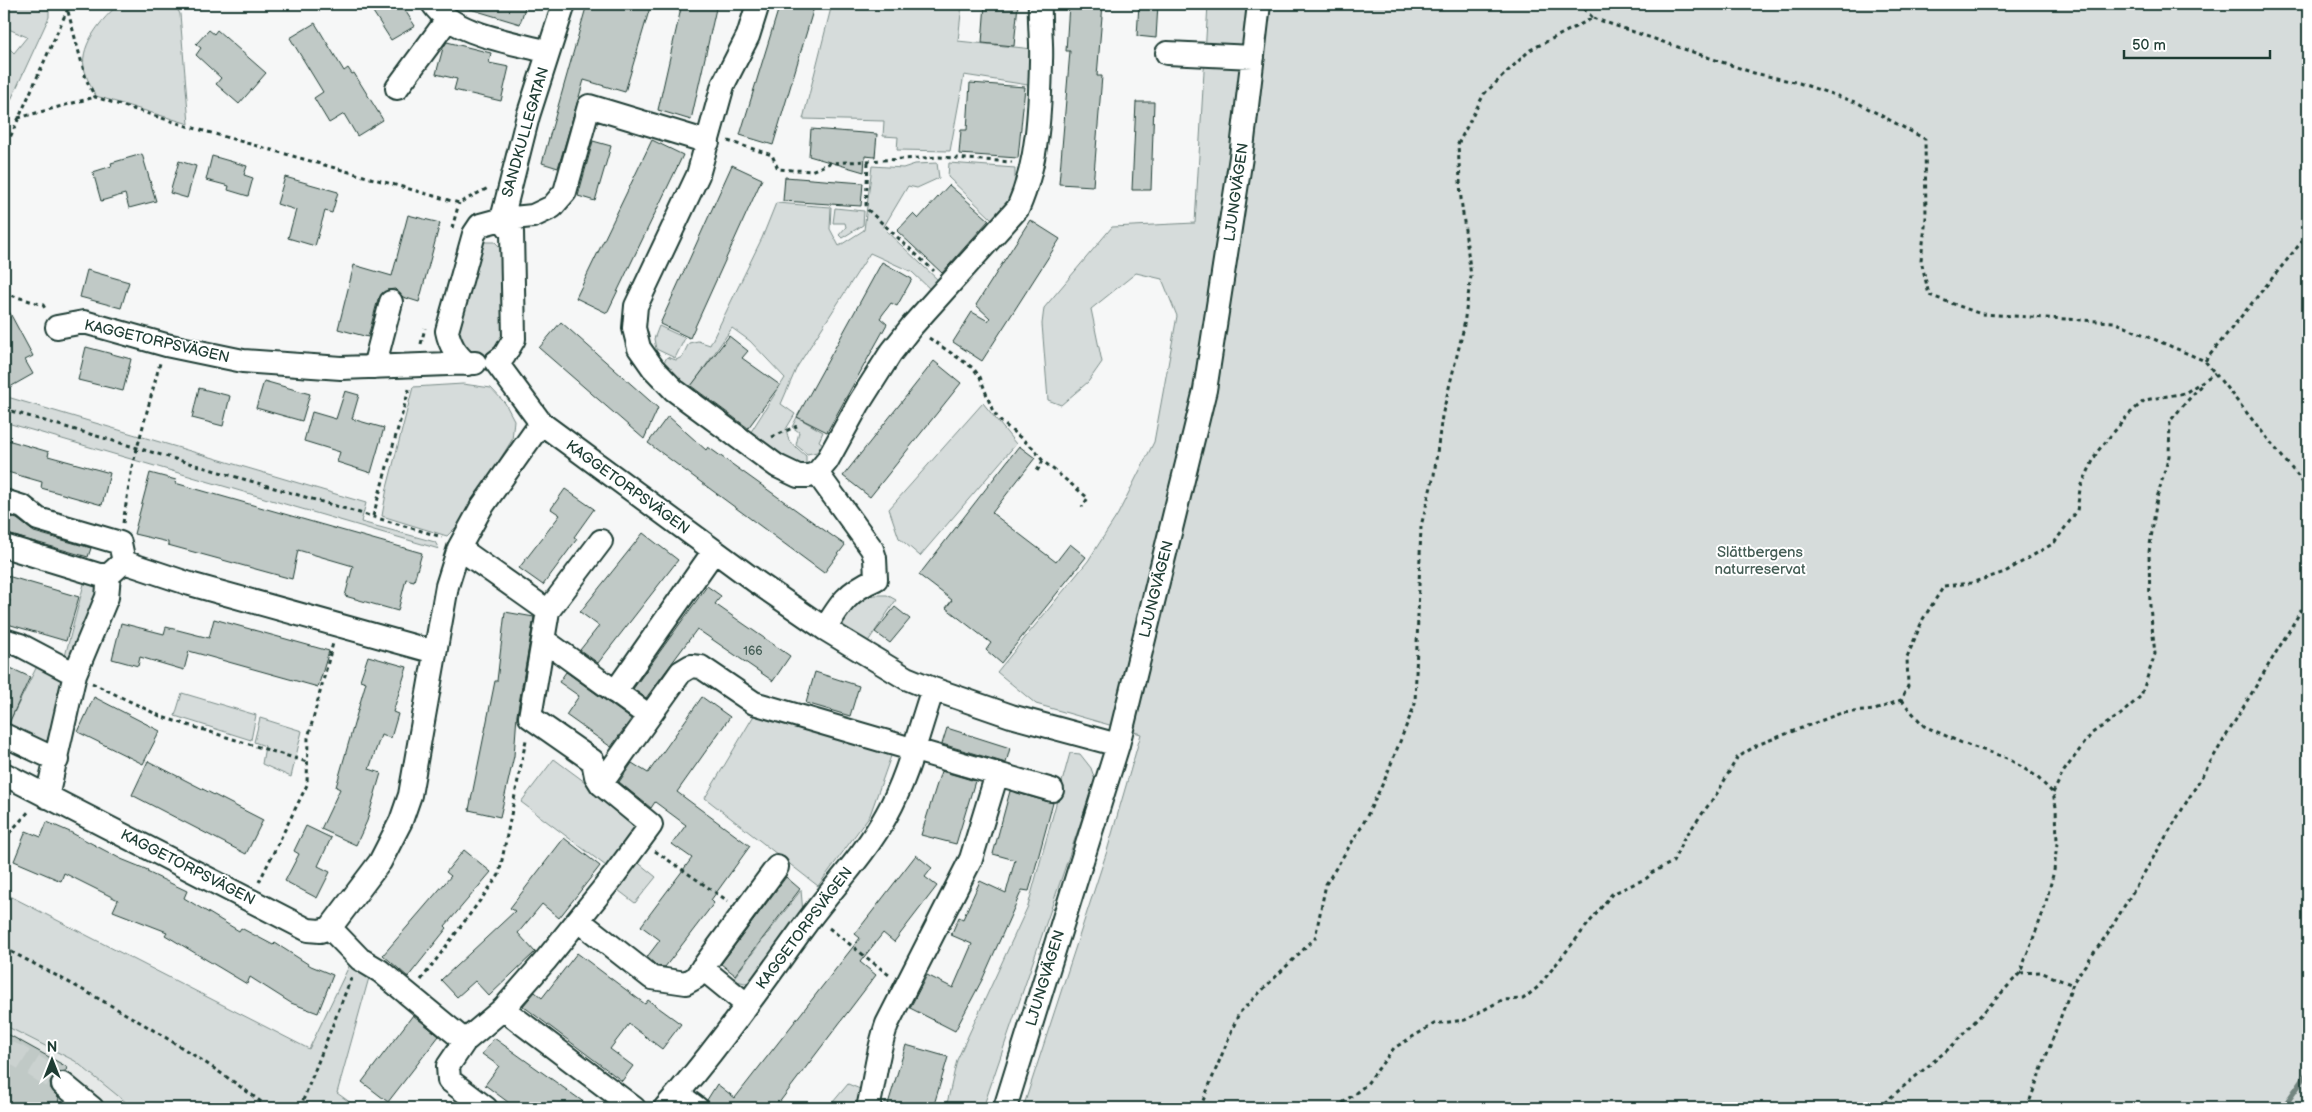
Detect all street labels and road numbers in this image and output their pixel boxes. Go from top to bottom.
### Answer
street label: SANDKULLEGATAN [498,65,553,199]
street label: LJUNGVÄGEN [1220,142,1253,243]
street label: KAGGETORPSVÄGEN [82,316,231,367]
street label: KAGGETORPSVÄGEN [562,436,693,539]
street label: LJUNGVÄGEN [1135,539,1178,640]
street label: KAGGETORPSVÄGEN [117,825,258,910]
street label: KAGGETORPSVÄGEN [752,863,857,993]
street label: LJUNGVÄGEN [1022,928,1069,1028]

